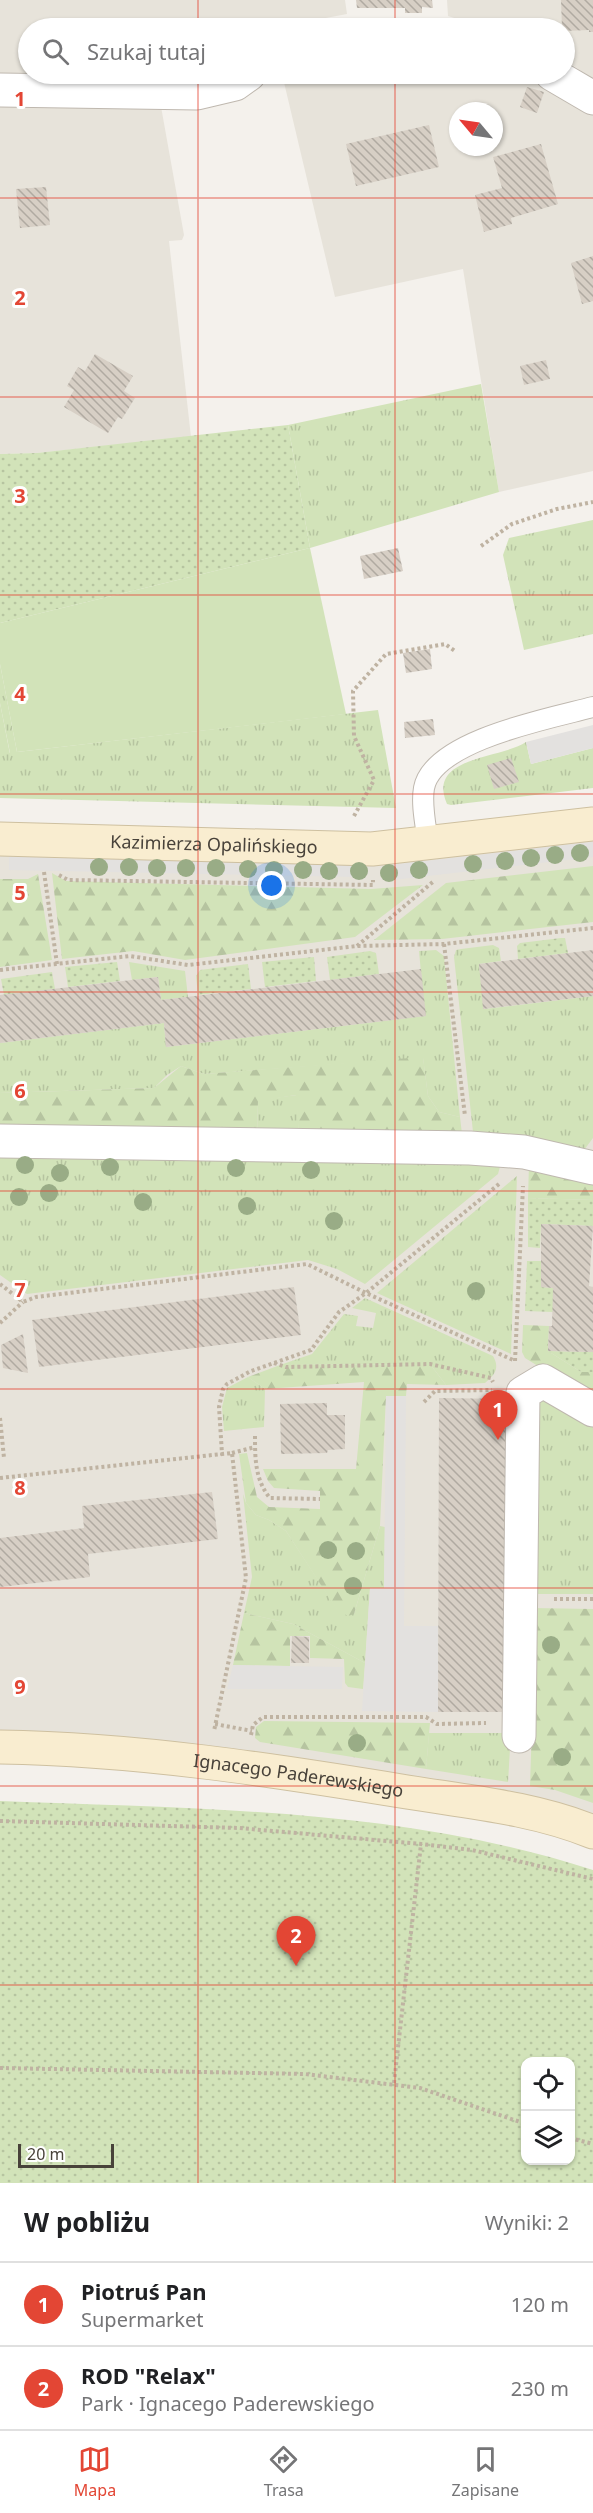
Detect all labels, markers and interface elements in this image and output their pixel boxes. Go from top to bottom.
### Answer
search box [18,18,575,84]
icon: search [39,35,72,68]
text: Szukaj tutaj [87,36,206,66]
text: 1 [14,85,26,112]
north arrow [449,102,503,156]
text: 2 [14,284,26,311]
text: 3 [14,482,26,509]
text: 4 [14,680,26,707]
street label: Kazimierza Opalińskiego [110,829,318,859]
your location [257,871,286,900]
text: 5 [14,879,26,906]
text: 6 [14,1077,26,1104]
text: 7 [14,1276,26,1303]
pin: 1 [478,1390,518,1440]
text: 8 [14,1474,26,1501]
text: 9 [14,1673,26,1700]
street label: Ignacego Paderewskiego [192,1748,405,1802]
pin: 2 [276,1916,316,1966]
map controls [521,2057,575,2165]
button: locate [521,2057,575,2111]
button: layers [521,2111,575,2165]
scale bar [18,2141,114,2168]
text: 20 m [27,2143,64,2165]
text: W pobliżu [24,2204,150,2240]
text: Wyniki: 2 [485,2209,569,2236]
text: Piotruś Pan [81,2276,207,2306]
text: 1 [38,2291,49,2318]
text: 120 m [511,2291,569,2318]
text: Supermarket [81,2306,204,2333]
text: ROD "Relax" [81,2360,216,2390]
text: 2 [38,2375,49,2402]
text: 230 m [511,2375,569,2402]
text: Park · Ignacego Paderewskiego [81,2390,375,2417]
tab: Mapa [74,2443,116,2501]
tab: Trasa [264,2443,304,2501]
tab: Zapisane [452,2443,519,2501]

